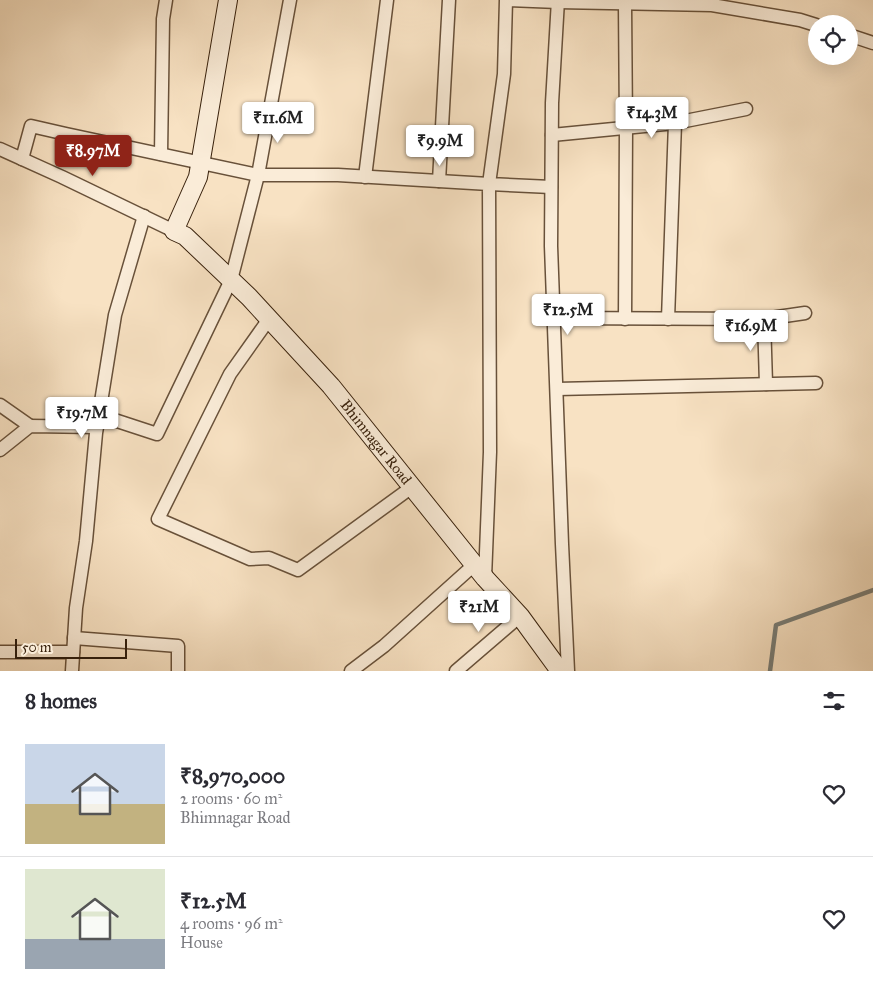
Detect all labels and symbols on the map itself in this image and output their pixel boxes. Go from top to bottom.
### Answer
pin: ₹14.3M [611,96,693,139]
pin: ₹11.6M [237,102,319,144]
pin: ₹9.9M [405,124,475,167]
pin: ₹8.97M [52,134,134,177]
pin: ₹12.5M [527,294,609,336]
pin: ₹16.9M [710,310,792,352]
pin: ₹19.7M [41,396,123,439]
street label: Bhimnagar Road [337,396,416,488]
pin: ₹21M [449,590,509,633]
scale bar [15,636,128,659]

